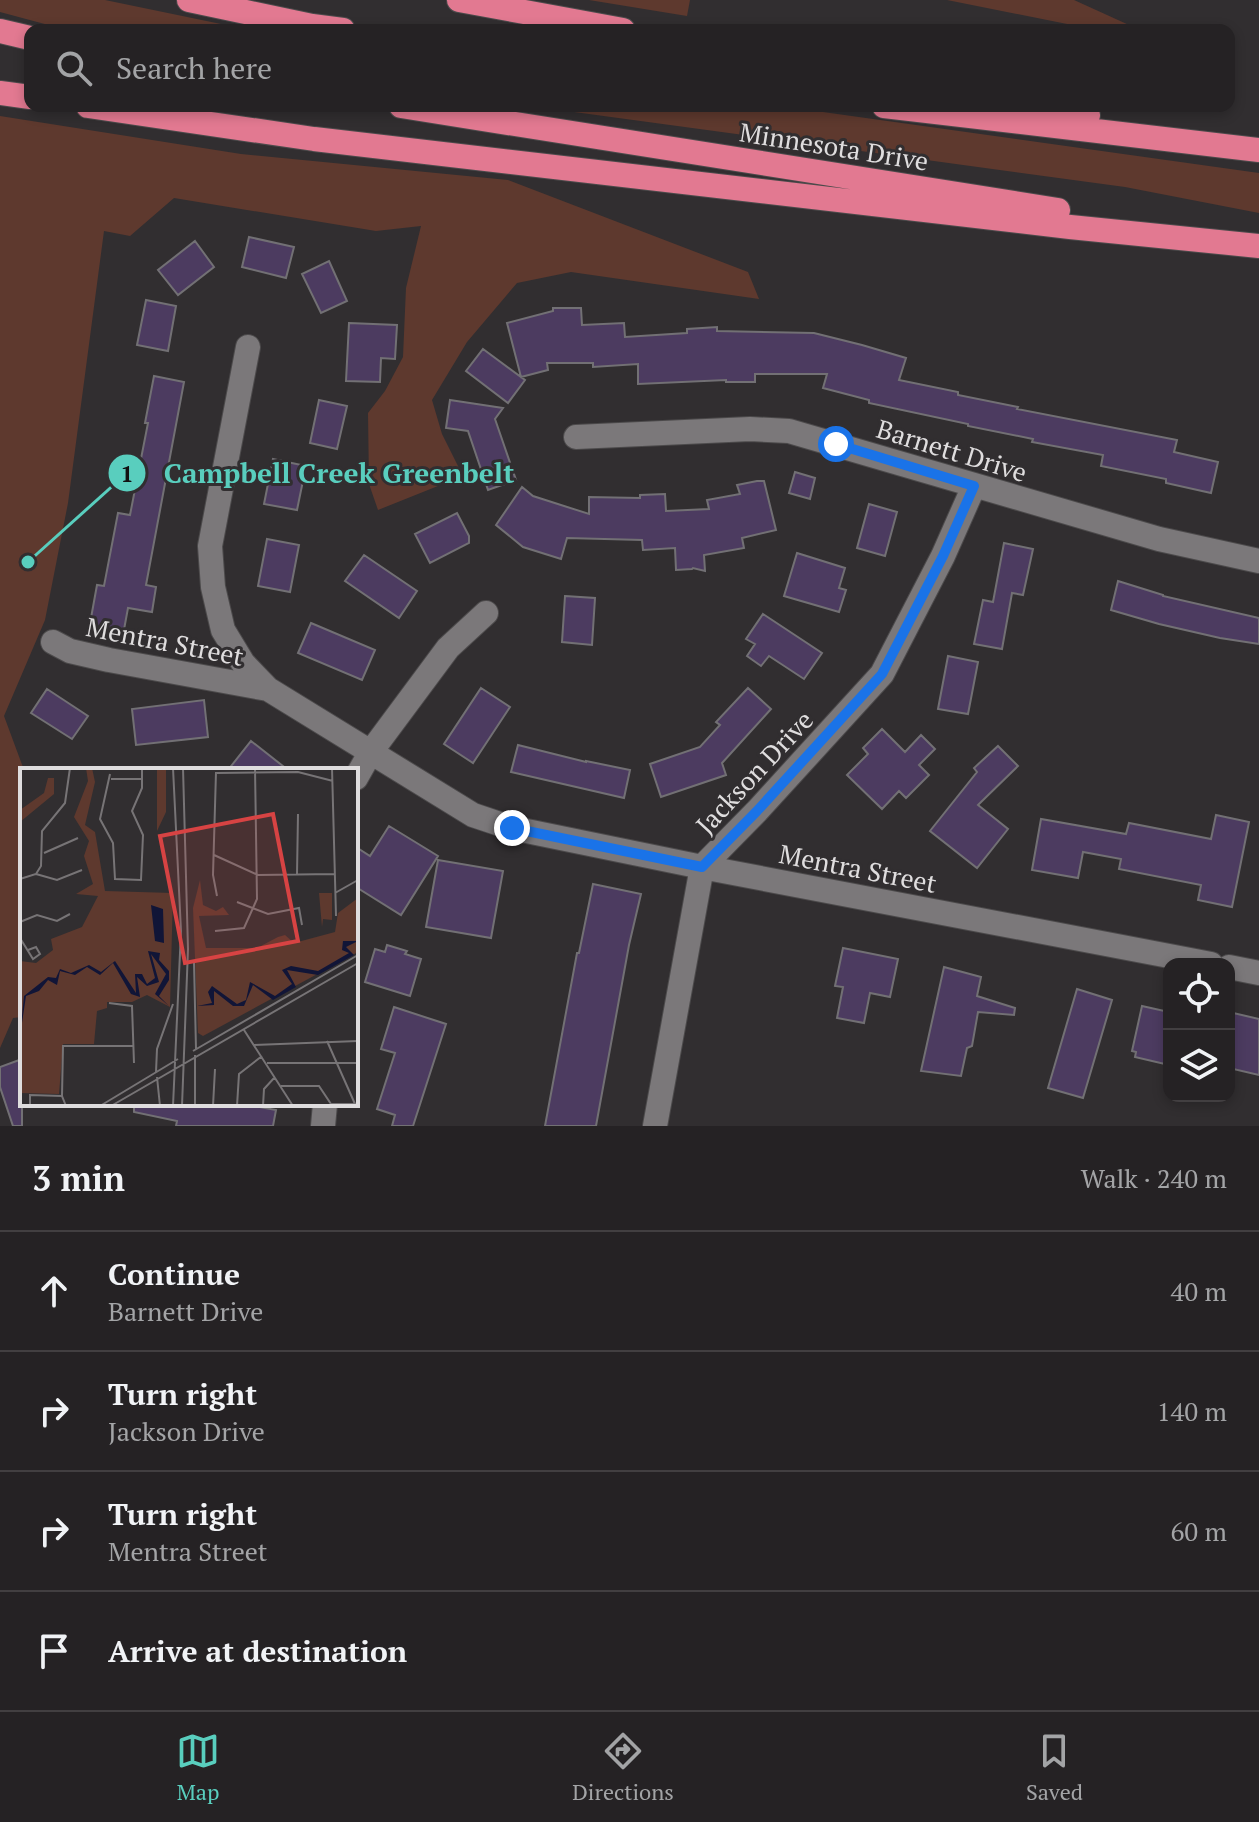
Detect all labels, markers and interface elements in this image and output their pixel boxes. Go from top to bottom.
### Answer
search box [24,24,1235,112]
icon: search [52,46,96,90]
text: Search here [116,48,272,88]
street label: Minnesota Drive [737,114,931,178]
street label: Barnett Drive [873,411,1031,489]
route start [818,426,854,462]
callout: Campbell Creek Greenbelt [107,447,530,499]
text: Campbell Creek Greenbelt [164,454,514,491]
text: 1 [120,457,134,489]
street label: Mentra Street [83,609,247,673]
street label: Jackson Drive [688,703,820,841]
inset map [20,768,358,1106]
route end [494,810,530,846]
street label: Mentra Street [776,836,940,900]
map controls [1163,958,1235,1102]
button: locate [1163,958,1235,1030]
button: layers [1163,1030,1235,1102]
text: 3 min [32,1156,125,1201]
text: Walk · 240 m [1081,1161,1227,1195]
text: Continue [108,1254,240,1294]
icon: ahead [32,1269,76,1313]
text: 40 m [1171,1274,1227,1308]
text: Barnett Drive [108,1294,263,1328]
text: Turn right [108,1374,257,1414]
icon: right [32,1389,76,1433]
text: 140 m [1157,1394,1227,1428]
text: Jackson Drive [108,1414,265,1448]
text: Turn right [108,1494,257,1534]
icon: right [32,1509,76,1553]
text: 60 m [1171,1514,1227,1548]
text: Mentra Street [108,1534,268,1568]
icon: arrive [32,1629,76,1673]
text: Arrive at destination [108,1631,407,1671]
tab: Map [176,1729,220,1806]
tab: Directions [572,1729,674,1806]
tab: Saved [1026,1729,1083,1806]

